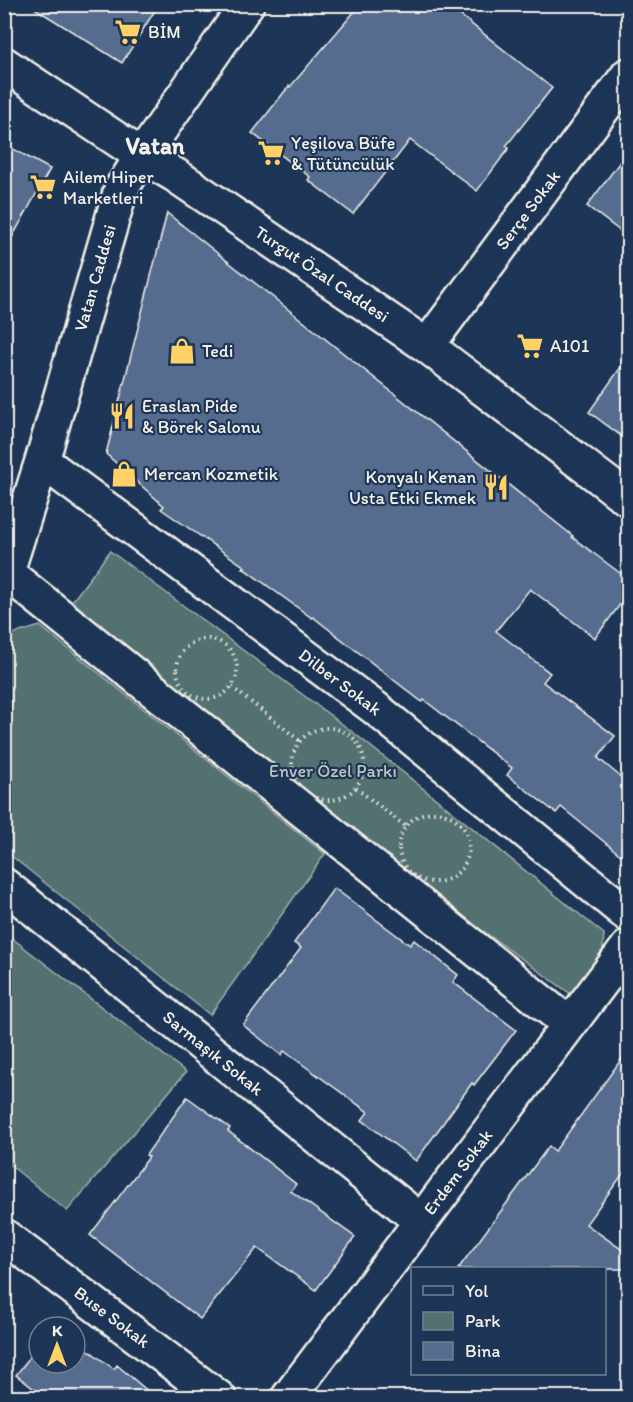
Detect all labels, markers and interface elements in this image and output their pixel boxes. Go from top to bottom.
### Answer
supermarket icon: BİM [113,17,143,47]
place label: BİM [148,21,181,43]
district label: Vatan [125,131,185,160]
place label: Yeşilova Büfe & Tütüncülük [291,132,395,175]
supermarket icon: Yeşilova Büfe & Tütüncülük [256,138,286,168]
street label: Serçe Sokak [491,165,565,254]
place label: Ailem Hiper Marketleri [63,166,154,209]
supermarket icon: Ailem Hiper Marketleri [28,172,58,202]
street label: Turgut Özal Caddesi [251,221,393,327]
street label: Vatan Caddesi [69,222,121,334]
supermarket icon: A101 [515,331,545,361]
place label: A101 [550,335,589,357]
shop icon: Tedi [167,336,197,366]
place label: Tedi [202,340,233,362]
place label: Eraslan Pide & Börek Salonu [142,395,261,438]
restaurant icon: Eraslan Pide & Börek Salonu [107,401,137,431]
shop icon: Mercan Kozmetik [109,459,139,489]
place label: Mercan Kozmetik [144,463,279,485]
place label: Konyalı Kenan Usta Etki Ekmek [349,466,477,509]
restaurant icon: Konyalı Kenan Usta Etki Ekmek [481,472,511,502]
street label: Dilber Sokak [294,644,386,720]
park label: Enver Özel Parkı [269,760,397,782]
street label: Sarmaşık Sokak [158,1006,268,1101]
street label: Erdem Sokak [419,1125,497,1219]
legend [411,1267,606,1375]
text: Yol [465,1280,488,1302]
street label: Buse Sokak [70,1281,155,1353]
text: Park [465,1310,500,1332]
north arrow [27,1315,87,1375]
text: K [52,1321,63,1340]
text: Bina [465,1340,500,1362]

